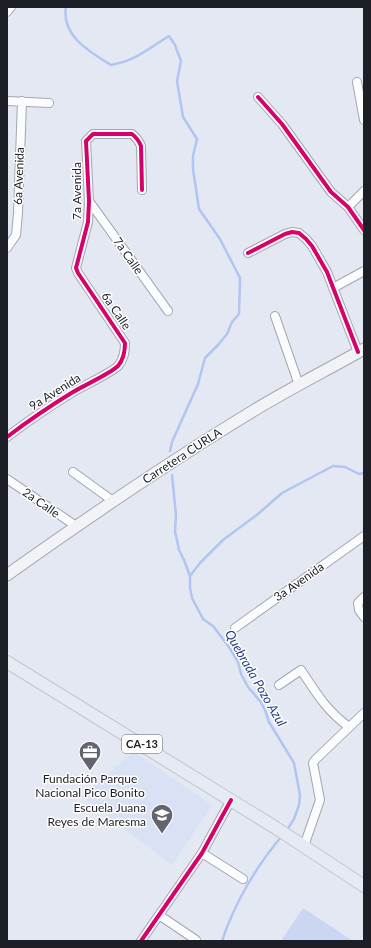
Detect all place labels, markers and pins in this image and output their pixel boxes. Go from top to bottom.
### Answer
office icon: Fundación Parque Nacional Pico Bonito [77,739,103,772]
place label: Fundación Parque Nacional Pico Bonito [35,771,145,800]
place label: Escuela Juana Reyes de Maresma [48,800,146,829]
school or university icon: Escuela Juana Reyes de Maresma [149,802,175,835]

